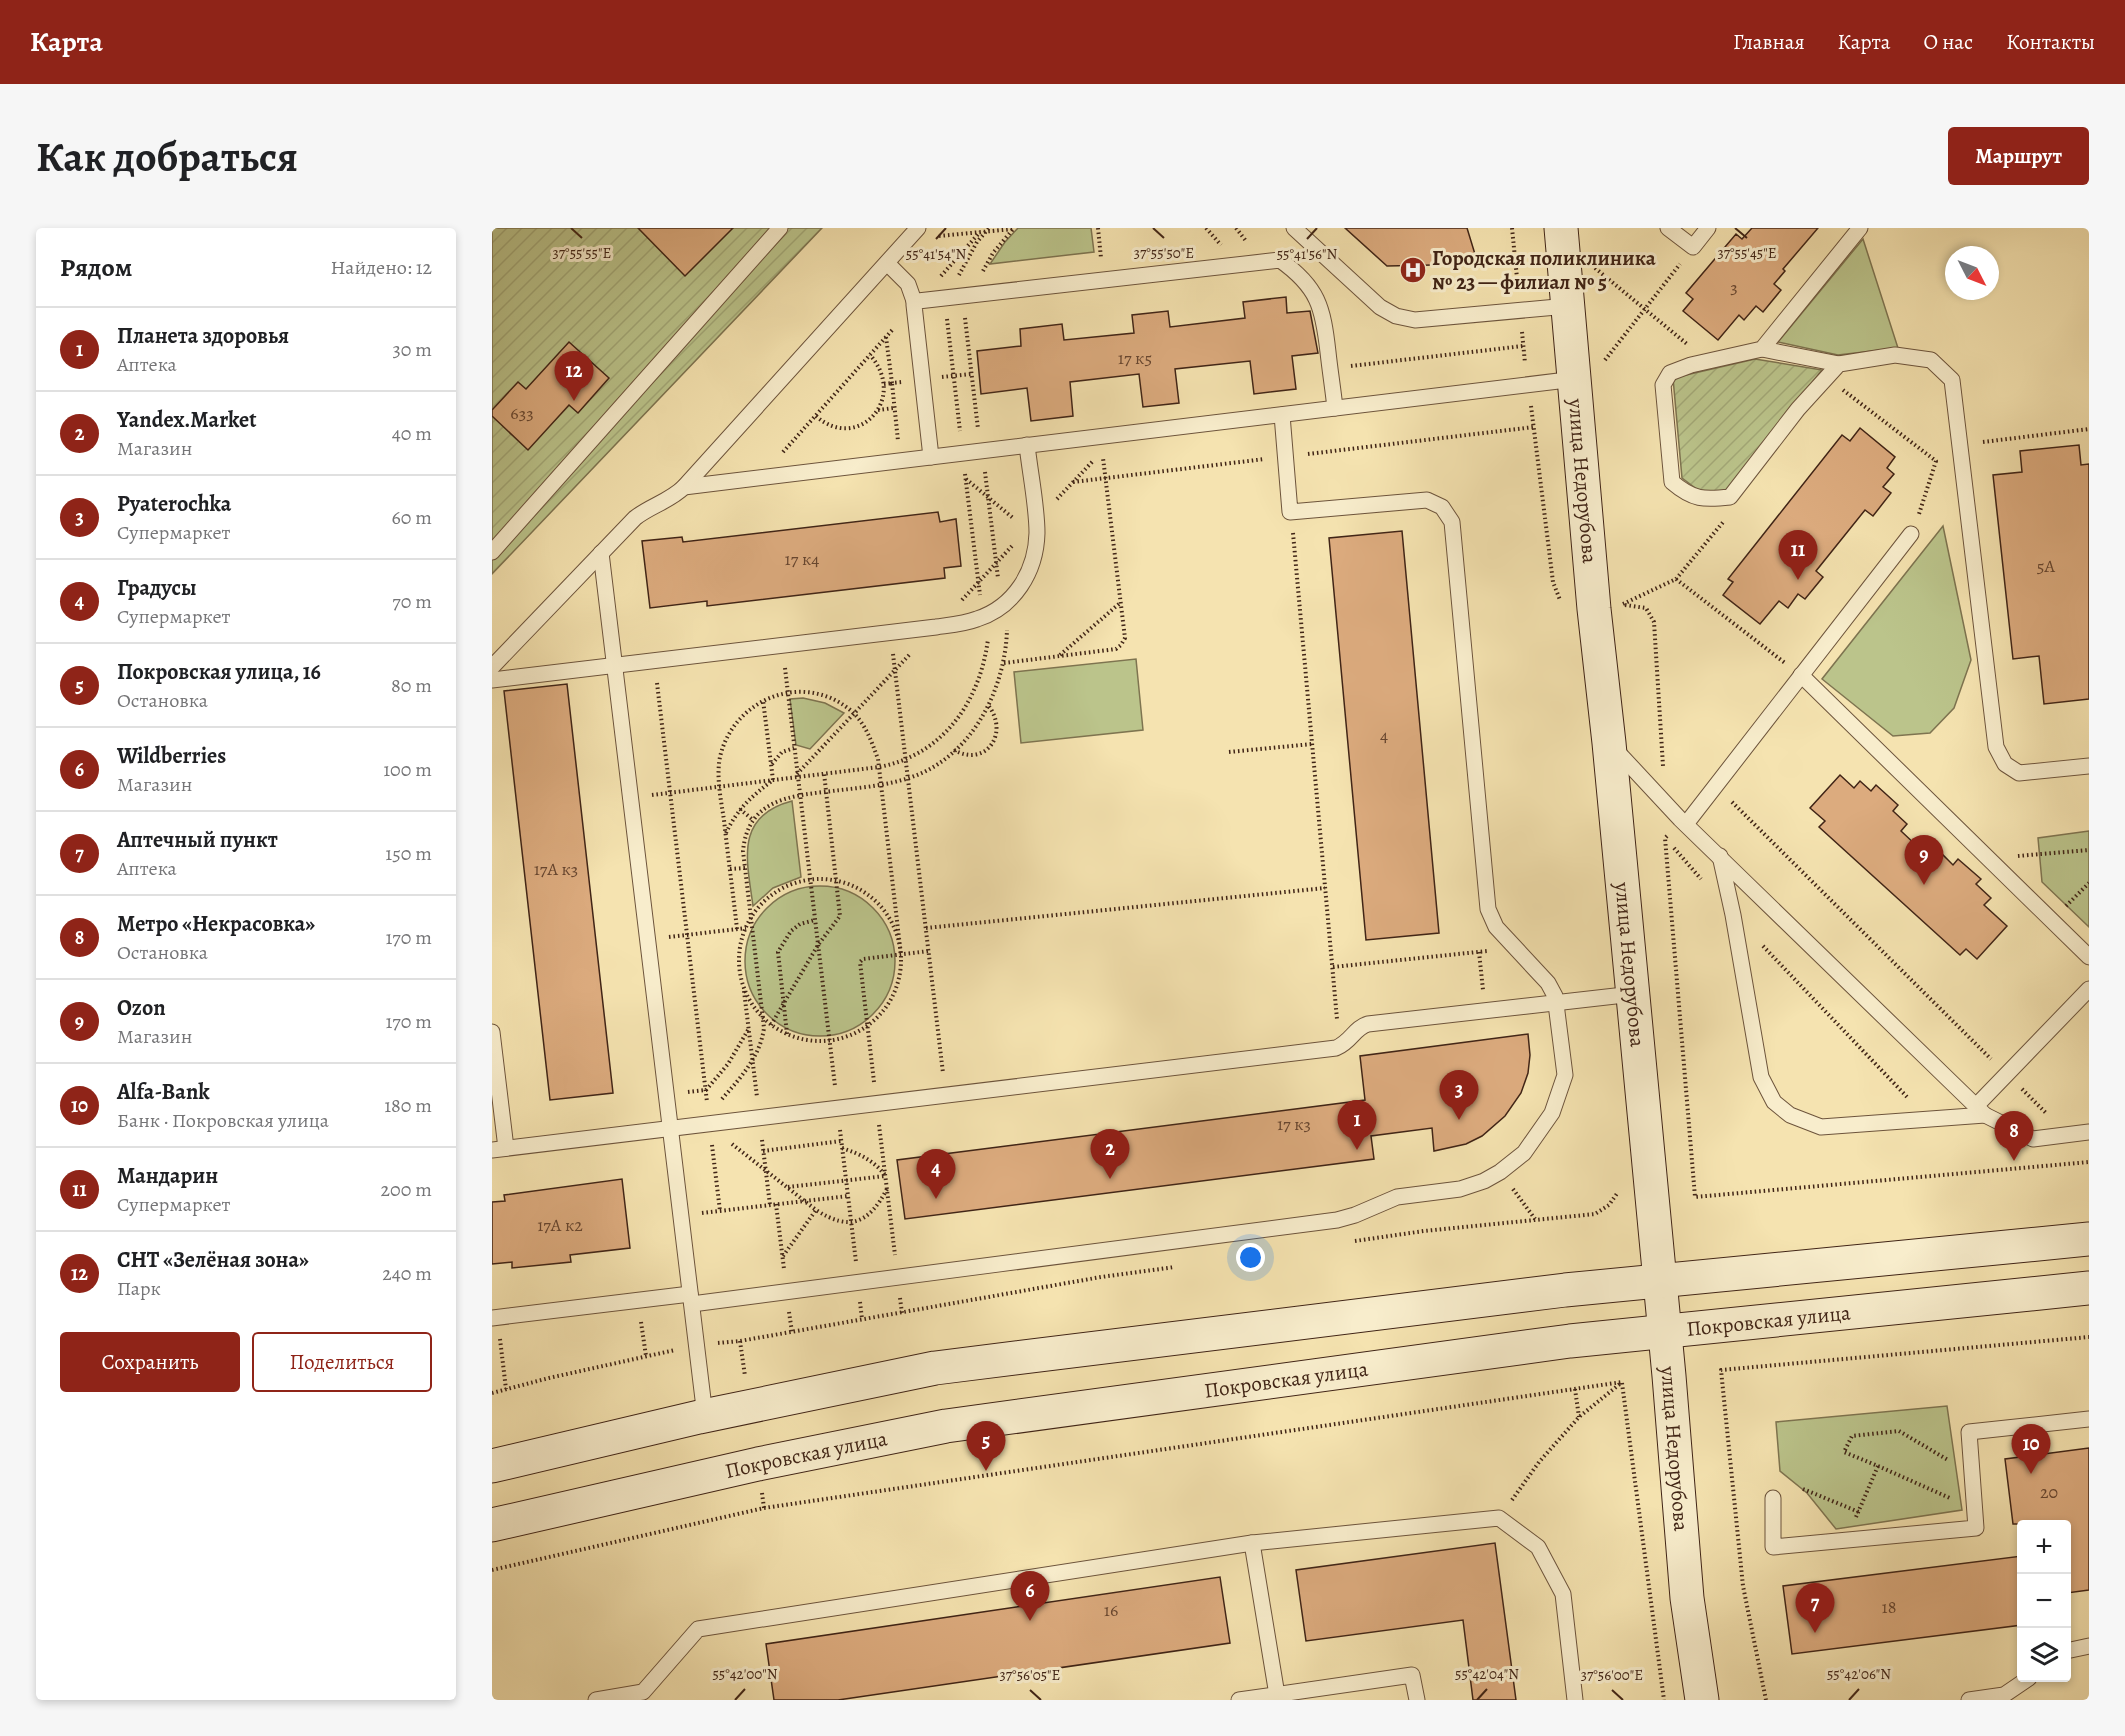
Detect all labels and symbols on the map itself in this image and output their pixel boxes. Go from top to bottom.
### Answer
text: 37°55'55"E [553,243,611,263]
text: 37°55'50"E [1134,243,1194,263]
text: 37°55'45"E [1717,243,1777,263]
text: 55°41'54"N [906,244,966,264]
text: 55°41'56"N [1277,244,1338,264]
place label: Городская поликлиника № 23 — филиал № 5 [1432,244,1656,296]
north arrow [1945,246,1999,300]
hospital icon: Городская поликлиника № 23 — филиал № 5 [1398,255,1428,285]
house number: 3 [1730,275,1738,299]
house number: 17 к5 [1118,346,1152,370]
pin: 12 [554,352,593,401]
street label: улица Недорубова [1562,396,1604,565]
house number: 633 [510,401,534,425]
pin: 11 [1778,530,1818,580]
house number: 17 к4 [785,547,819,571]
house number: 5А [2037,554,2056,578]
house number: 4 [1380,723,1388,747]
pin: 9 [1904,836,1944,885]
house number: 17А к3 [534,857,578,881]
street label: улица Недорубова [1608,880,1652,1049]
pin: 3 [1440,1070,1478,1120]
pin: 1 [1338,1100,1376,1150]
house number: 17 к3 [1277,1112,1311,1136]
pin: 8 [1994,1112,2033,1161]
pin: 2 [1090,1130,1130,1179]
pin: 4 [916,1150,956,1199]
house number: 17А к2 [537,1213,583,1237]
your location [1236,1243,1265,1272]
street label: Покровская улица [1685,1298,1852,1343]
street label: Покровская улица [1203,1355,1370,1405]
street label: улица Недорубова [1654,1364,1696,1533]
pin: 5 [966,1422,1006,1471]
street label: Покровская улица [722,1424,890,1485]
pin: 10 [2012,1424,2050,1474]
house number: 20 [2040,1480,2058,1504]
pin: 6 [1010,1572,1050,1621]
pin: 7 [1796,1584,1834,1633]
house number: 18 [1882,1595,1896,1619]
house number: 16 [1104,1598,1118,1622]
text: 55°42'00"N [712,1664,778,1684]
text: 55°42'04"N [1455,1664,1519,1684]
text: 55°42'06"N [1827,1664,1891,1684]
text: 37°56'05"E [1000,1665,1060,1685]
text: 37°56'00"E [1581,1665,1643,1685]

